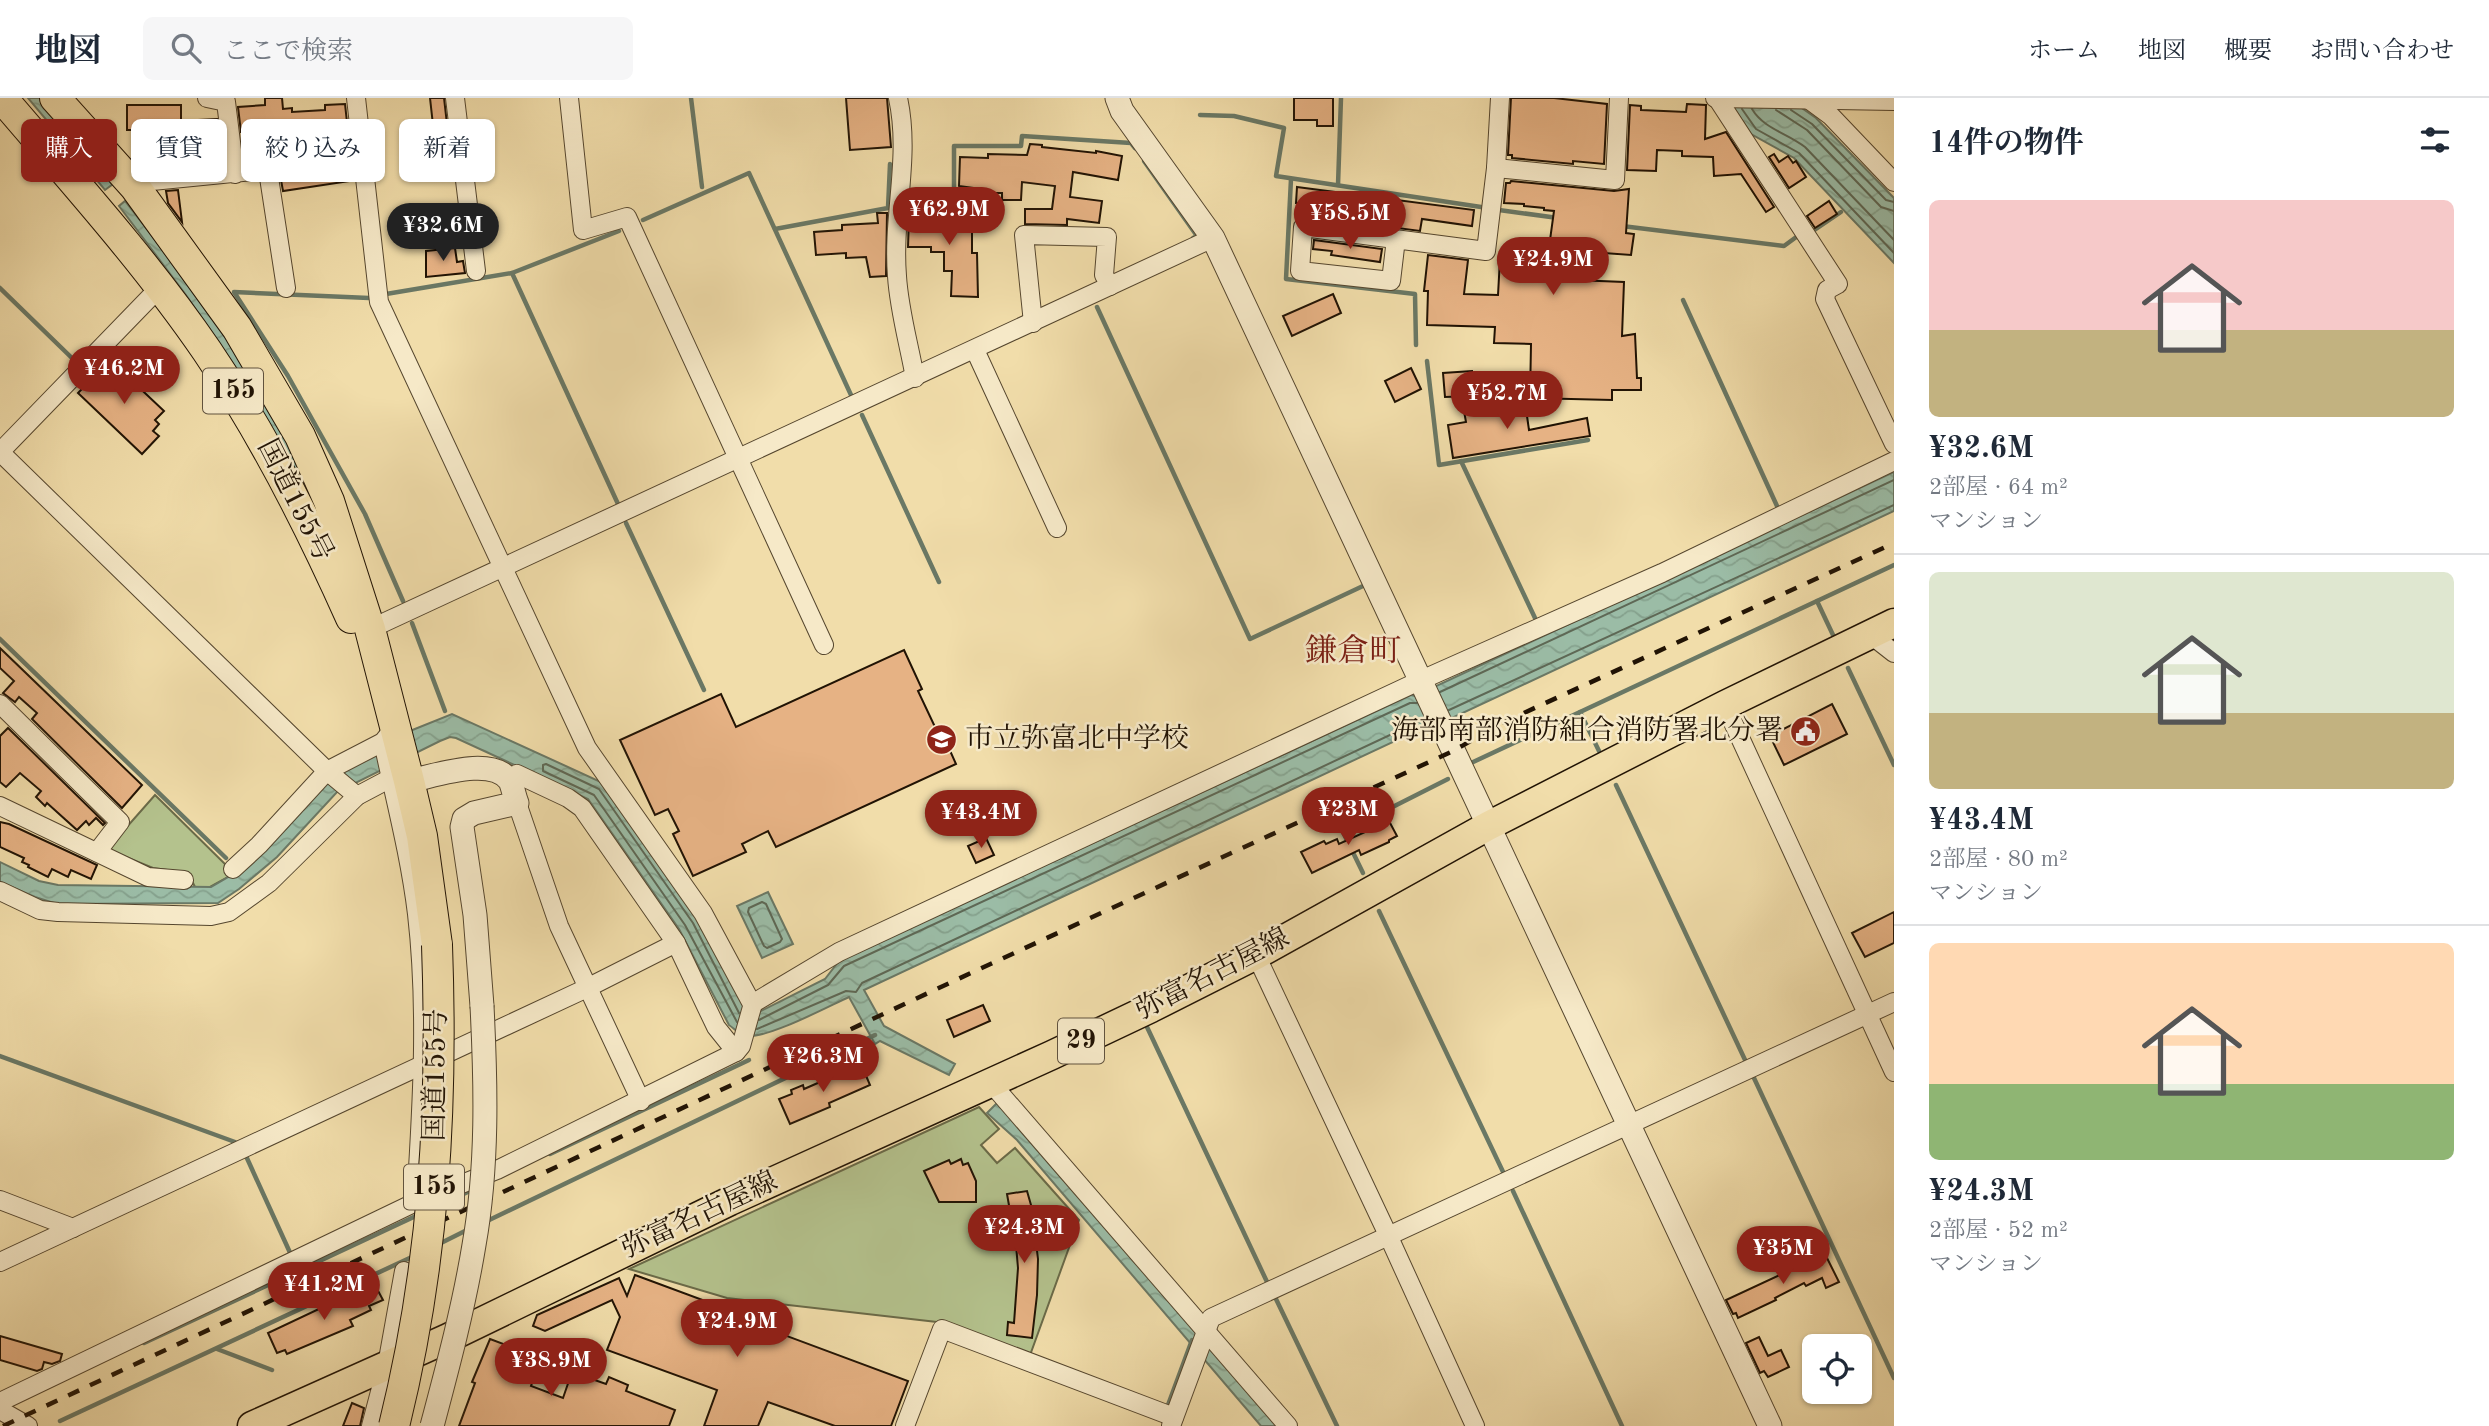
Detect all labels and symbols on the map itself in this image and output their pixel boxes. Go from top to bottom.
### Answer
pin: ¥62.9M [892,188,1006,247]
pin: ¥58.5M [1293,192,1407,251]
pin: ¥32.6M [386,204,500,263]
pin: ¥24.9M [1496,238,1610,297]
pin: ¥46.2M [67,346,181,406]
road number: 155 [203,368,263,414]
pin: ¥52.7M [1450,372,1564,431]
street label: 国道155号 [251,434,339,566]
district label: 鎌倉町 [1305,633,1401,669]
place label: 海部南部消防組合消防署北分署 [1391,715,1783,746]
public building icon: 海部南部消防組合消防署北分署 [1789,715,1823,749]
school or university icon: 市立弥富北中学校 [925,723,959,757]
place label: 市立弥富北中学校 [965,723,1189,754]
pin: ¥23M [1307,788,1389,847]
pin: ¥43.4M [924,790,1038,850]
street label: 弥富名古屋線 [1130,922,1294,1026]
street label: 国道155号 [419,1008,452,1142]
road number: 29 [1058,1018,1104,1064]
pin: ¥26.3M [766,1034,880,1094]
road number: 155 [404,1164,464,1210]
street label: 弥富名古屋線 [617,1165,782,1264]
pin: ¥24.3M [967,1206,1081,1265]
pin: ¥35M [1742,1226,1824,1286]
pin: ¥41.2M [267,1262,381,1322]
pin: ¥24.9M [680,1300,794,1359]
pin: ¥38.9M [494,1338,608,1398]

